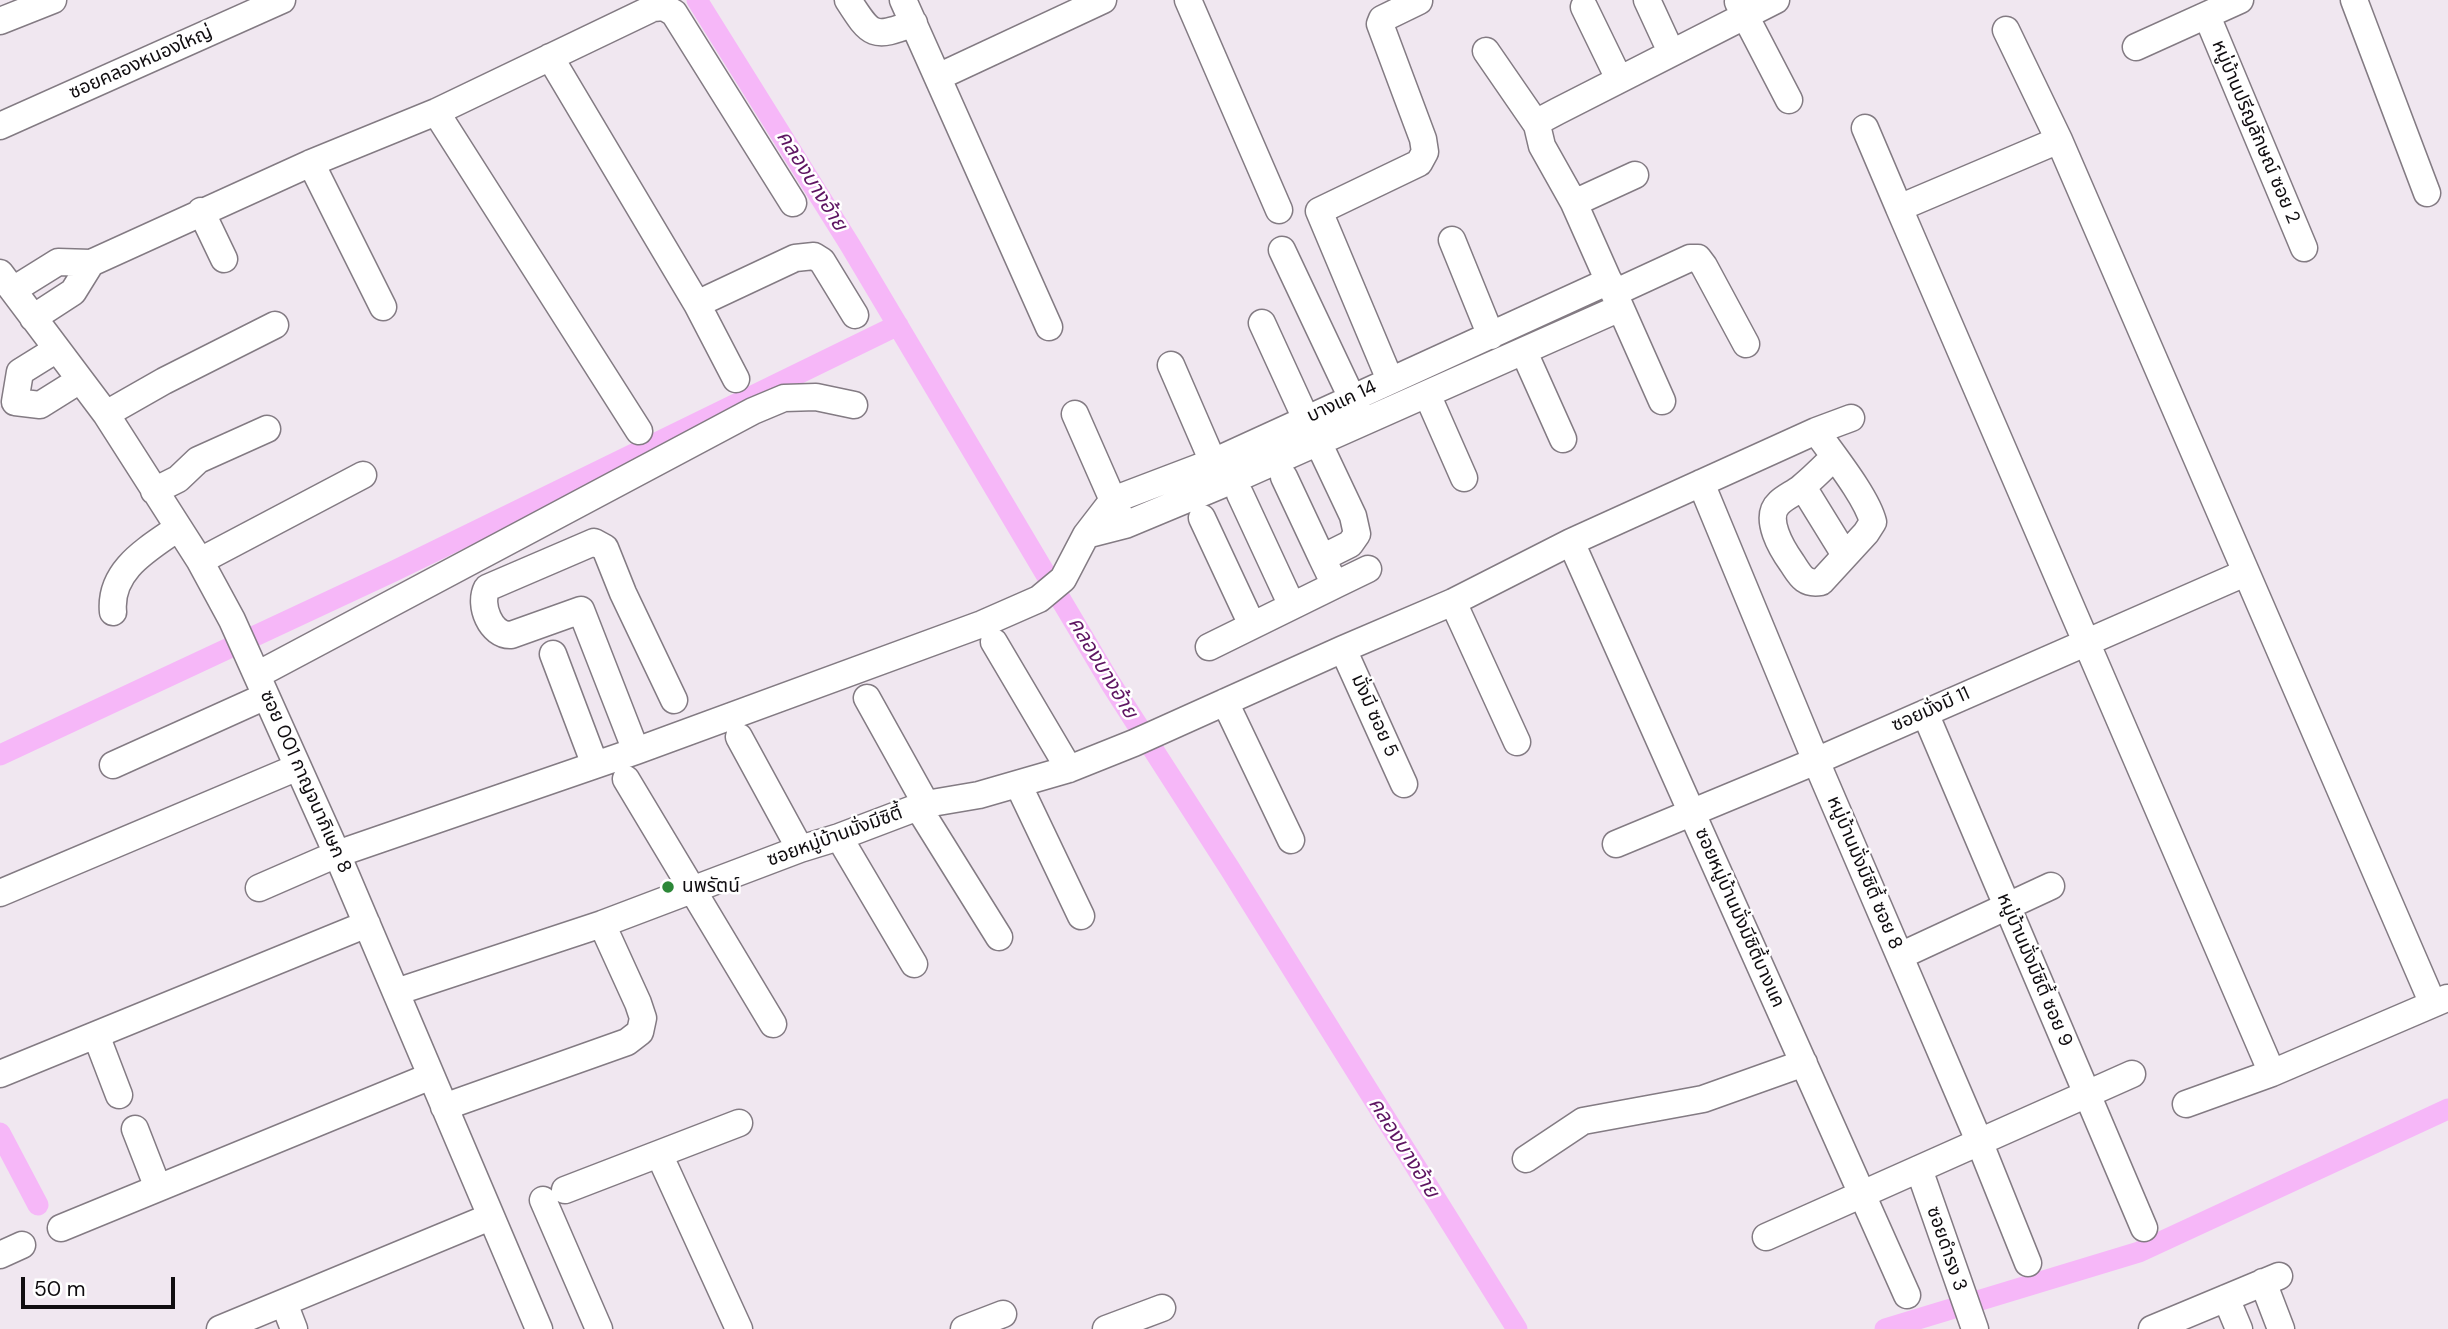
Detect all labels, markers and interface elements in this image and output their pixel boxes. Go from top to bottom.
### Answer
street label: ซอยคลองหนองใหญ่ [66,21,216,105]
street label: หมู่บ้านปรีญลักษณ์ ซอย 2 [2206,37,2304,227]
water label: คลองบางอ้าย [770,126,852,236]
street label: บางแค 14 [1304,376,1380,428]
water label: คลองบางอ้าย [1062,613,1142,723]
street label: มั่งมี ซอย 5 [1346,671,1402,761]
street label: ซอยมั่งมี 11 [1888,683,1974,737]
street label: ซอย 001 กาญจนาภิเษก 8 [254,687,356,877]
street label: หมู่บ้านมั่งมีซิตี้ ซอย 8 [1821,793,1907,953]
street label: ซอยหมู่บ้านมั่งมีซิตี้ [764,802,906,872]
street label: ซอยหมู่บ้านมั่งมีซิตี้บางแค [1689,825,1789,1011]
place label: นพรัตน์ [682,876,740,898]
marker: นพรัตน์ [660,879,676,895]
street label: หมู่บ้านมั่งมีซิตี้ ซอย 9 [1991,890,2077,1050]
water label: คลองบางอ้าย [1362,1093,1444,1203]
street label: ซอยดำรง 3 [1921,1204,1971,1294]
scale bar [24,1262,178,1306]
text: 50 m [34,1275,85,1303]

